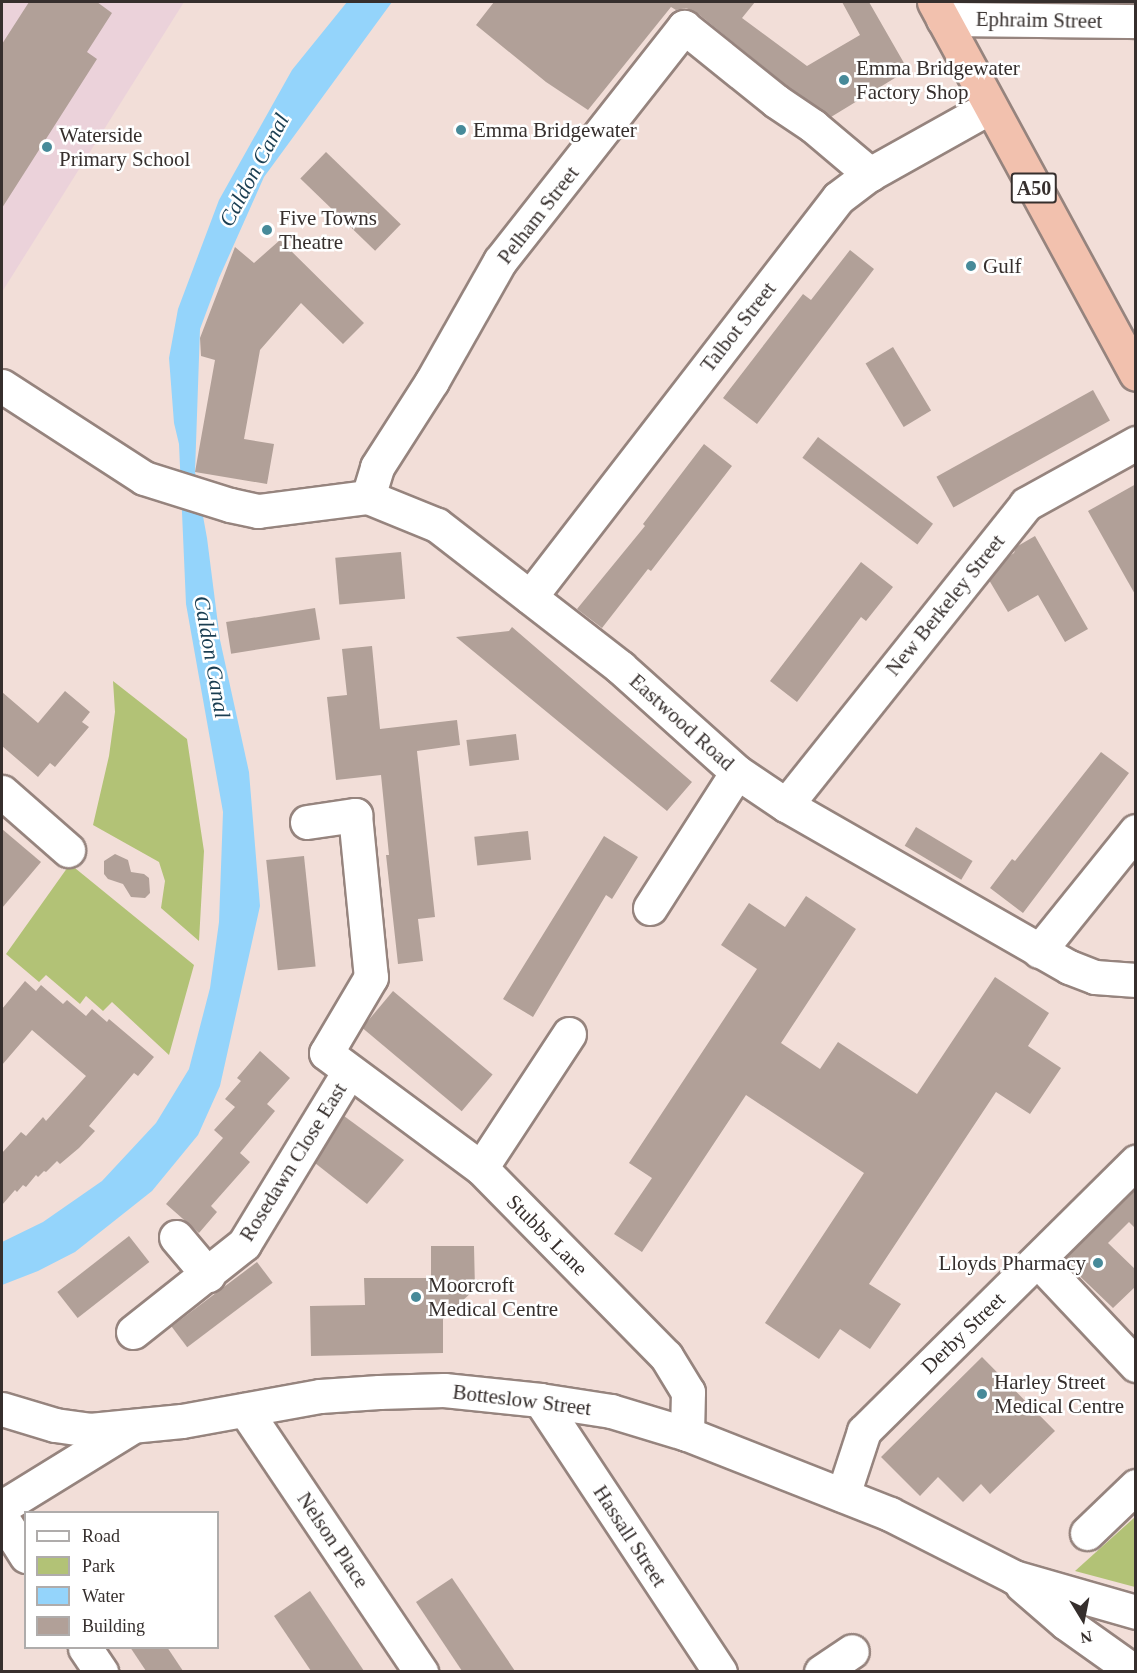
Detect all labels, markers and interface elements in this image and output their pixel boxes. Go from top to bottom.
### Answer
street label: Ephraim Street [976,6,1102,34]
place label: Emma Bridgewater Factory Shop [856,55,1020,105]
marker: Emma Bridgewater Factory Shop [837,73,851,87]
water label: Caldon Canal [213,109,295,231]
place label: Emma Bridgewater [473,117,637,143]
place label: Waterside Primary School [59,122,190,172]
marker: Emma Bridgewater [454,123,468,137]
marker: Waterside Primary School [40,140,54,154]
street label: Pelham Street [492,161,584,269]
road number: A50 [1010,171,1058,205]
place label: Five Towns Theatre [279,205,377,255]
marker: Five Towns Theatre [260,223,274,237]
place label: Gulf [983,253,1021,279]
marker: Gulf [964,259,978,273]
street label: Talbot Street [695,277,781,377]
street label: New Berkeley Street [880,529,1010,681]
water label: Caldon Canal [188,594,236,720]
street label: Eastwood Road [624,668,740,776]
street label: Rosedawn Close East [234,1078,352,1246]
street label: Stubbs Lane [501,1189,593,1281]
place label: Lloyds Pharmacy [938,1250,1086,1276]
marker: Lloyds Pharmacy [1091,1256,1105,1270]
place label: Moorcroft Medical Centre [428,1272,558,1322]
street label: Derby Street [916,1287,1010,1379]
marker: Moorcroft Medical Centre [409,1290,423,1304]
place label: Harley Street Medical Centre [994,1369,1124,1419]
street label: Botteslow Street [451,1379,593,1421]
marker: Harley Street Medical Centre [975,1387,989,1401]
street label: Hassall Street [588,1480,672,1592]
street label: Nelson Place [292,1487,374,1593]
legend [24,1511,219,1649]
text: Road [82,1526,120,1546]
text: Park [82,1556,115,1576]
text: Water [82,1586,125,1606]
north arrow [1053,1589,1113,1649]
text: Building [82,1616,145,1636]
text: N [1079,1628,1093,1647]

